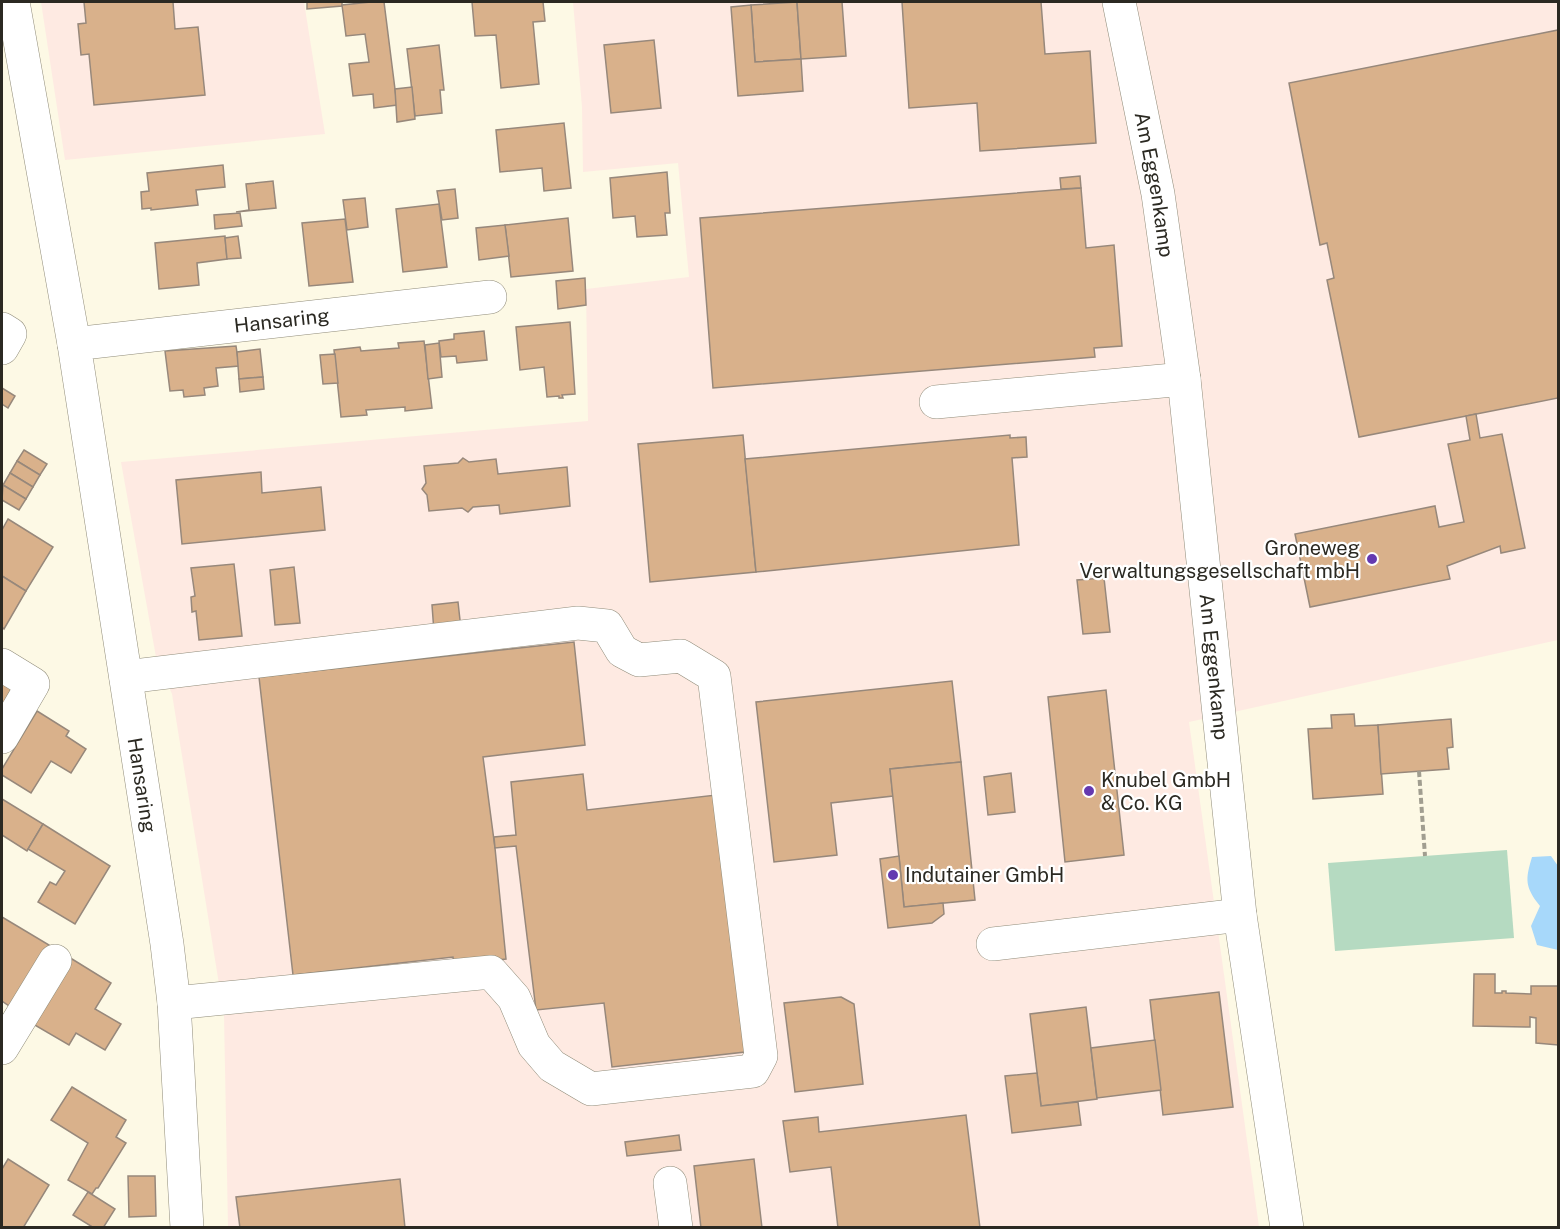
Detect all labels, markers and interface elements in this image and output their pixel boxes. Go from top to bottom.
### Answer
street label: Am Eggenkamp [1130,110,1179,259]
street label: Hansaring [233,303,331,338]
place label: Groneweg Verwaltungsgesellschaft mbH [1079,536,1360,583]
marker: Groneweg Verwaltungsgesellschaft mbH [1365,552,1379,566]
street label: Am Eggenkamp [1194,592,1234,741]
street label: Hansaring [123,736,161,834]
place label: Knubel GmbH & Co. KG [1101,768,1231,815]
marker: Knubel GmbH & Co. KG [1082,784,1096,798]
place label: Indutainer GmbH [905,863,1064,887]
marker: Indutainer GmbH [886,868,900,882]

